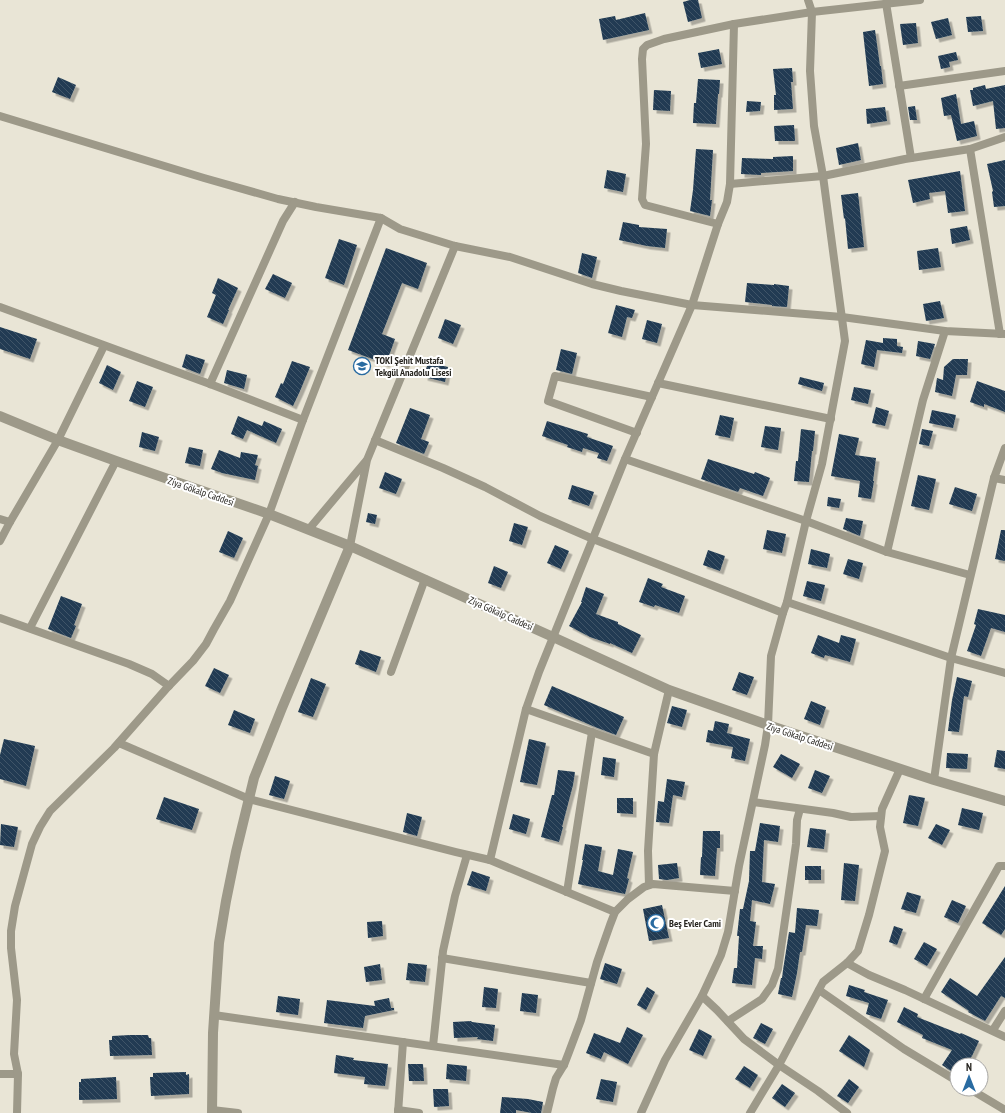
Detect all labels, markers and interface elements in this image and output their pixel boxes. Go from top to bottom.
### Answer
place label: TOKİ Şehit Mustafa Tekgül Anadolu Lisesi [375,354,452,379]
school or university icon: TOKİ Şehit Mustafa Tekgül Anadolu Lisesi [352,356,372,376]
street label: Ziya Gökalp Caddesi [166,474,236,509]
street label: Ziya Gökalp Caddesi [467,593,535,633]
street label: Ziya Gökalp Caddesi [765,720,835,753]
mosque icon: Beş Evler Cami [646,913,666,933]
place label: Beş Evler Cami [669,917,721,930]
north arrow [949,1057,989,1097]
text: N [966,1060,972,1074]

